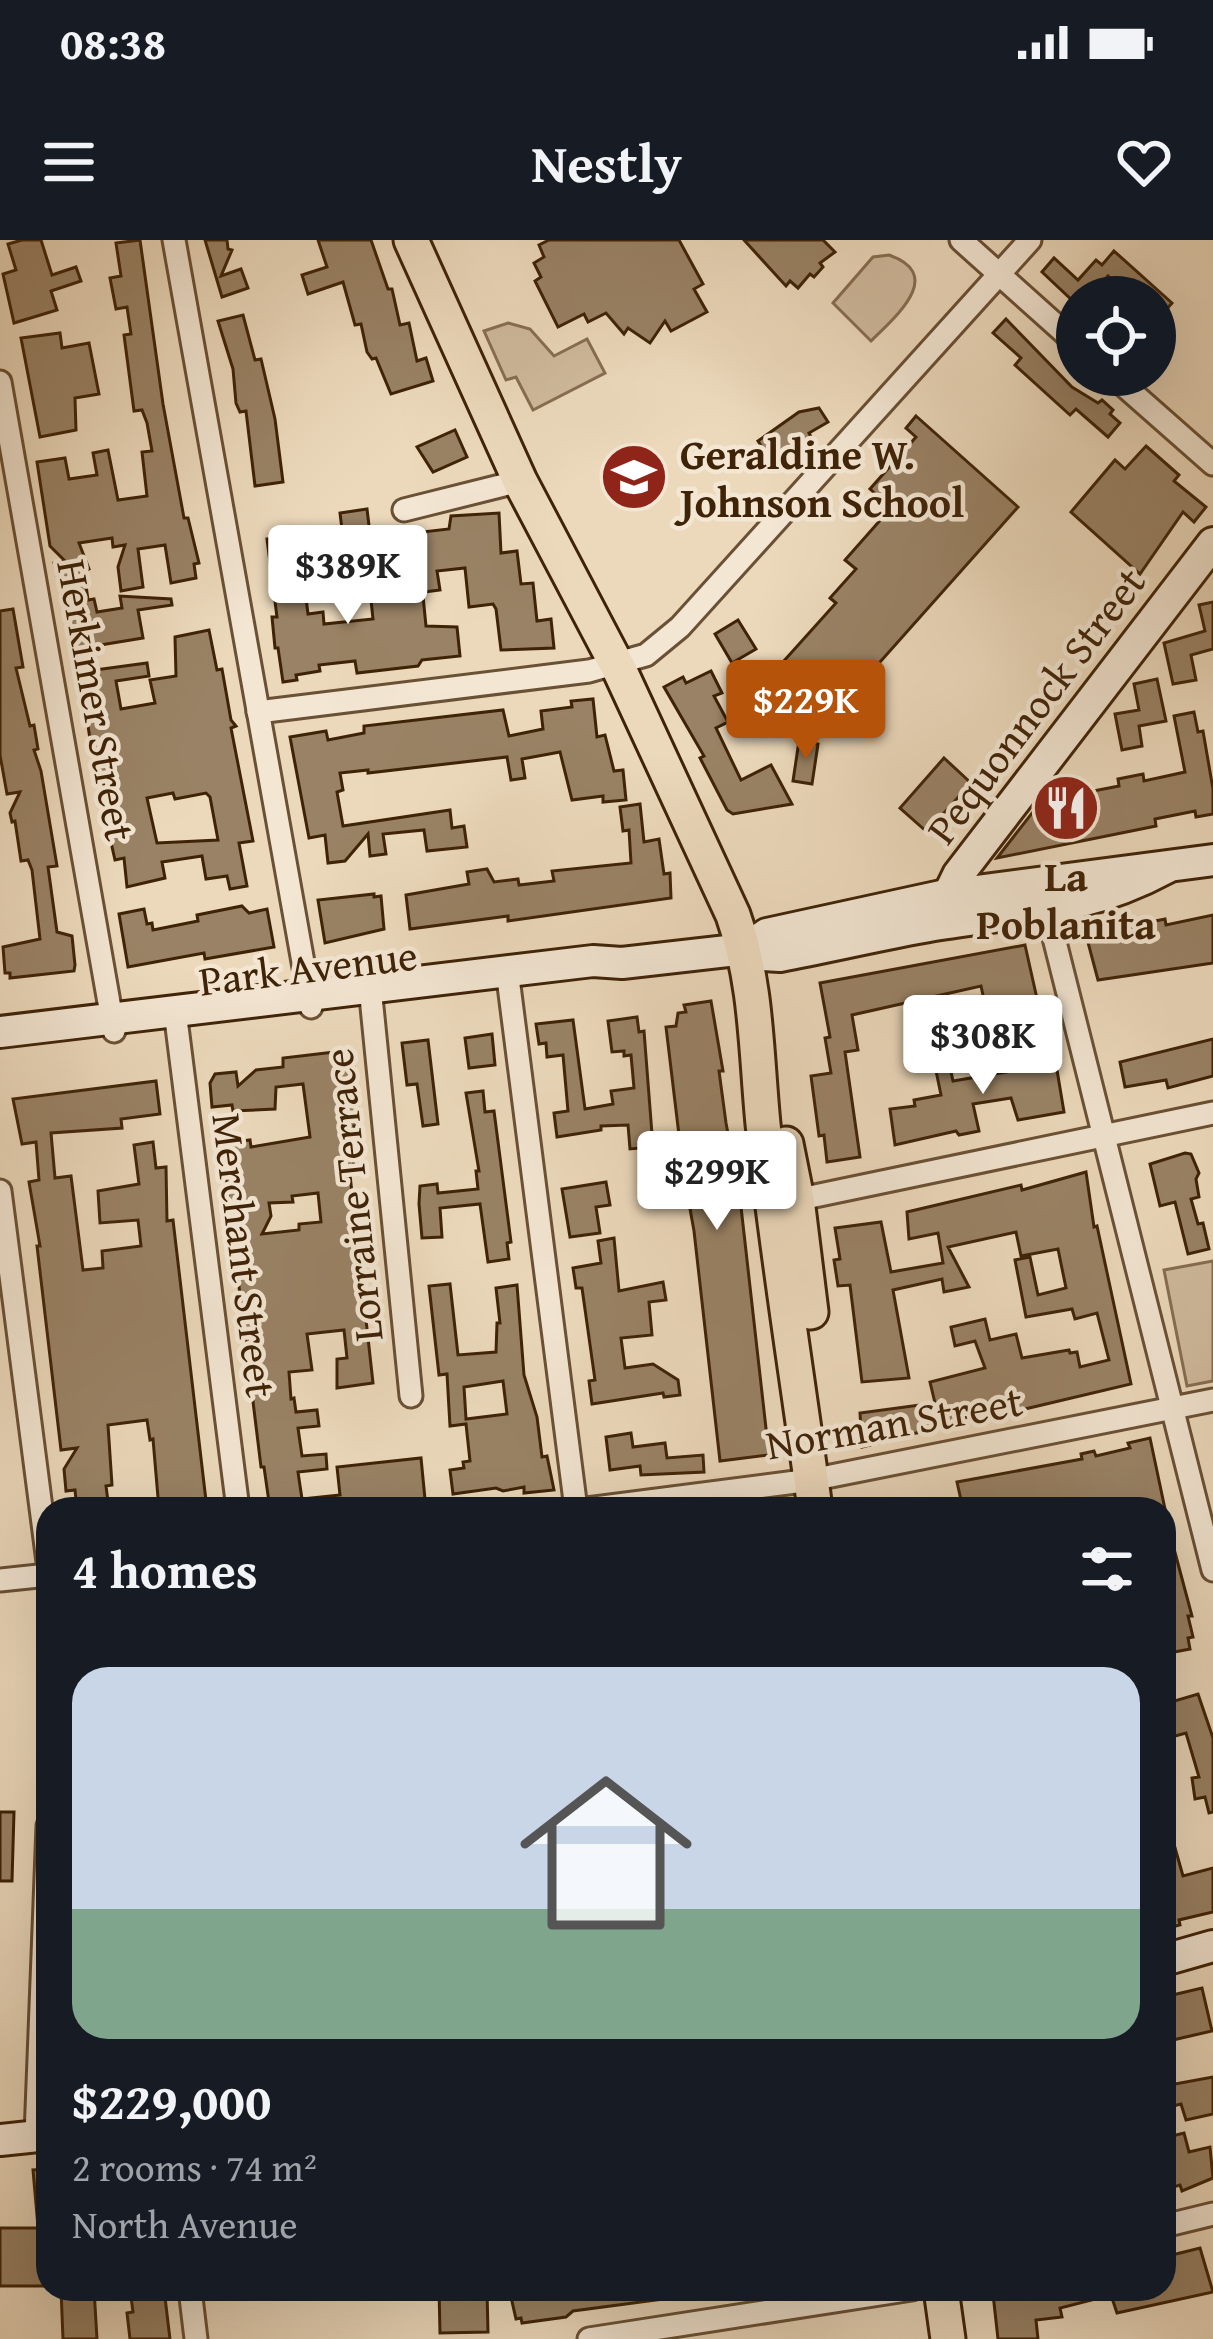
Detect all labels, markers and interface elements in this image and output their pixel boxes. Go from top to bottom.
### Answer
text: 08:38 [60,10,166,75]
text: Nestly [531,123,682,202]
icon: menu [36,129,102,195]
icon: heart [1111,129,1177,195]
map controls [1056,276,1176,396]
button: locate [1056,276,1176,396]
place label: Geraldine W. Johnson School [674,423,964,532]
school or university icon: Geraldine W. Johnson School [599,442,669,512]
pin: $389K [264,525,432,627]
text: $389K [295,535,401,592]
street label: Herkimer Street [42,554,152,846]
street label: Pequonnock Street [911,554,1159,856]
pin: $229K [722,660,890,762]
text: $229K [753,670,859,727]
restaurant icon: La Poblanita [1031,773,1101,843]
place label: La Poblanita [976,845,1156,954]
street label: Park Avenue [195,923,421,1011]
pin: $308K [899,995,1067,1097]
text: $308K [930,1005,1036,1062]
street label: Lorraine Terrace [306,1045,398,1345]
street label: Merchant Street [197,1109,293,1401]
pin: $299K [633,1131,801,1233]
text: $299K [664,1141,770,1198]
street label: Norman Street [761,1369,1027,1475]
text: 4 homes [72,1532,258,1607]
icon: filters [1074,1536,1140,1602]
icon: home [498,1745,714,1961]
text: $229,000 [72,2063,271,2138]
text: 2 rooms · 74 m² [72,2138,317,2195]
text: North Avenue [72,2195,298,2252]

